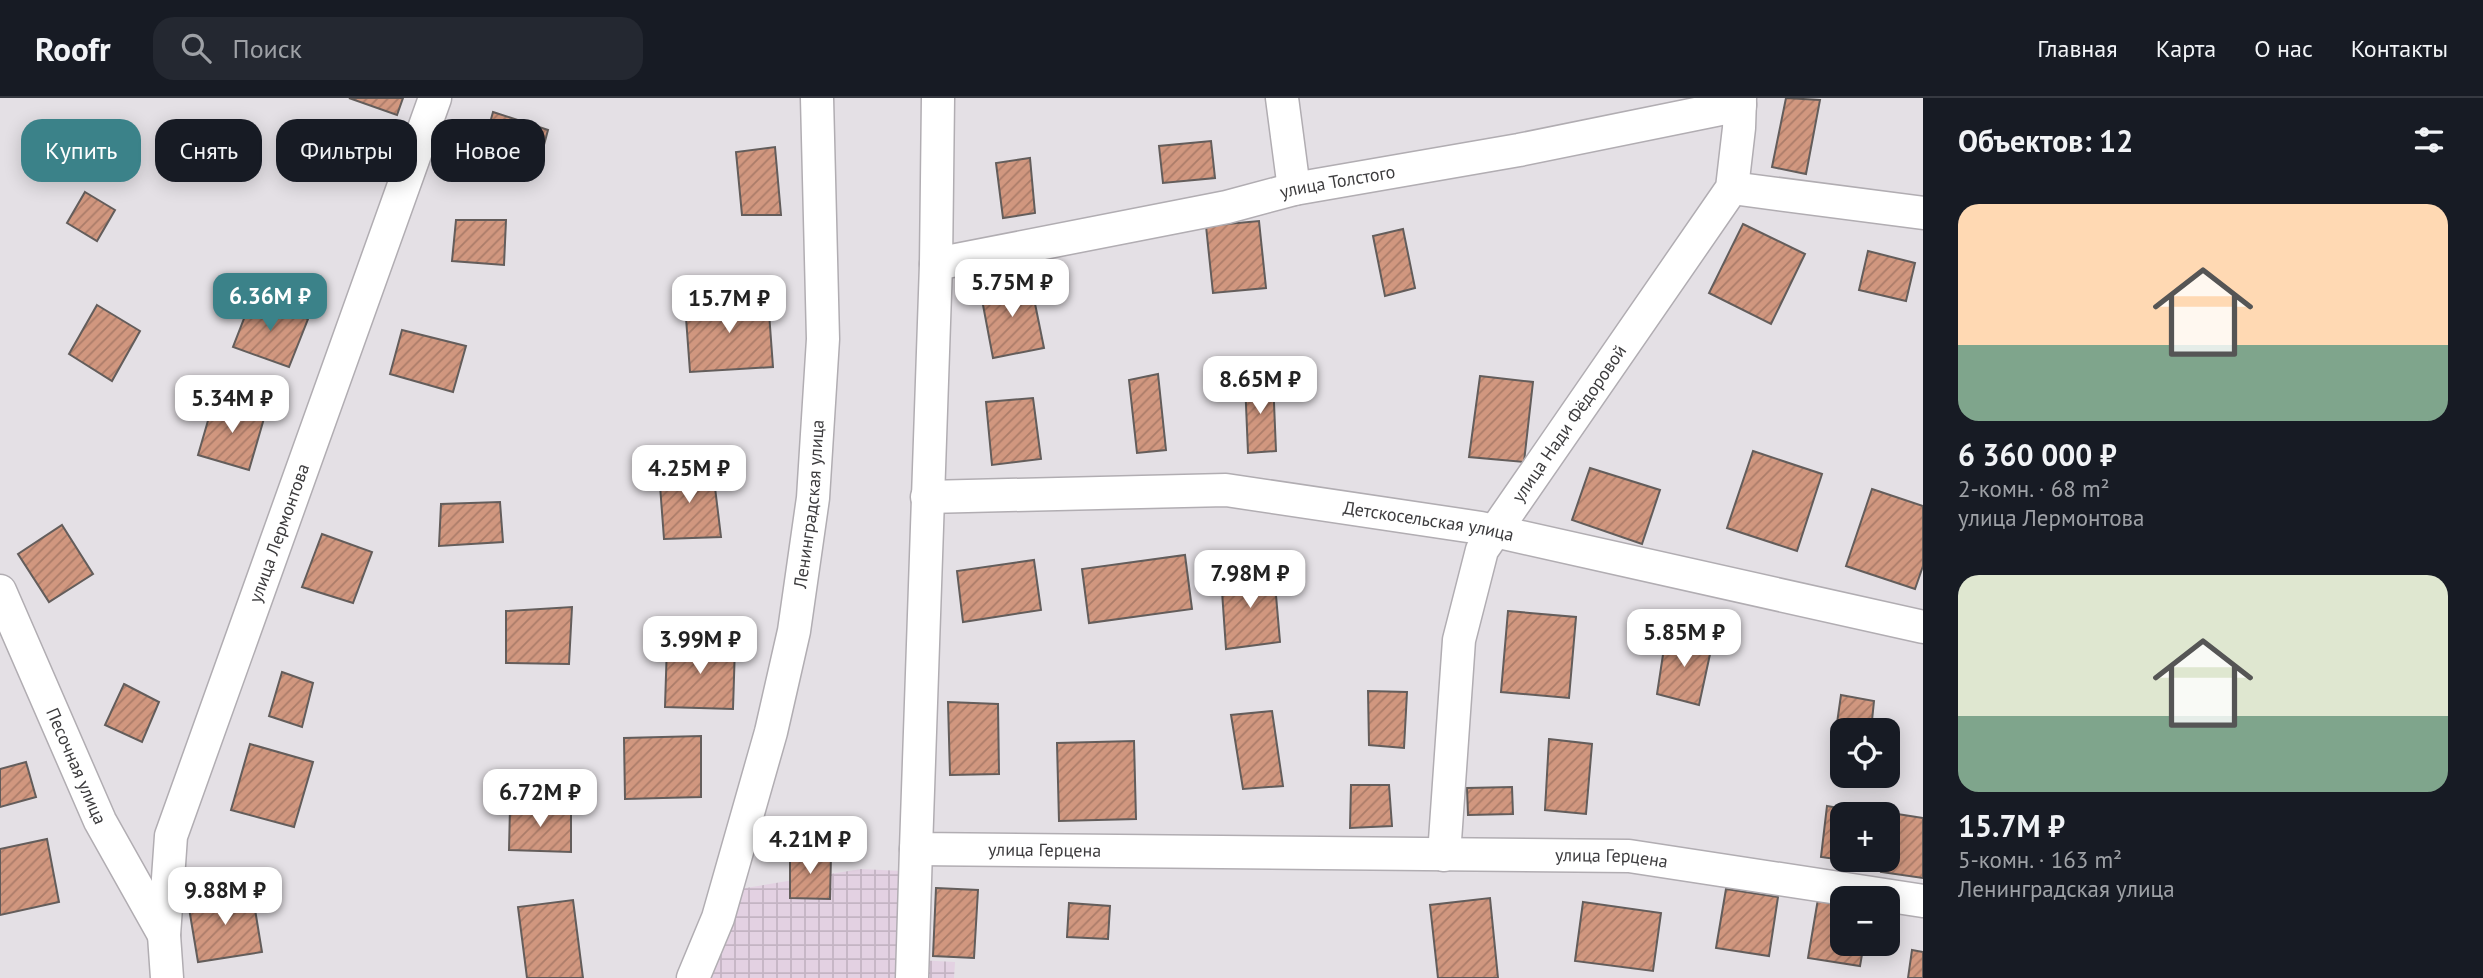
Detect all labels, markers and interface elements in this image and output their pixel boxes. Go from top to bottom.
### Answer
search box [153,17,643,80]
text: Roofr [35,27,111,70]
icon: search [177,29,215,67]
text: Поиск [233,32,302,65]
text: Главная [2037,33,2118,64]
text: Карта [2156,33,2216,64]
text: О нас [2254,33,2313,64]
text: Контакты [2351,33,2448,64]
chip: Купить [21,119,141,182]
chip: Снять [155,119,262,182]
chip: Фильтры [276,119,417,182]
chip: Новое [431,119,545,182]
text: Объектов: 12 [1958,121,2133,160]
icon: filters [2410,121,2448,159]
street label: улица Толстого [1277,160,1397,203]
icon: home [2140,249,2266,375]
pin: 5.75M ₽ [947,260,1077,319]
text: 5.75M ₽ [971,267,1053,296]
pin: 6.36M ₽ [205,274,335,333]
pin: 15.7M ₽ [664,275,794,335]
text: 6.36M ₽ [229,281,311,310]
text: 15.7M ₽ [688,283,770,312]
street label: улица Нади Фёдоровой [1507,340,1631,506]
pin: 8.65M ₽ [1195,356,1325,416]
text: 8.65M ₽ [1219,364,1301,393]
pin: 5.34M ₽ [167,376,297,435]
text: 5.34M ₽ [191,383,273,412]
street label: Ленинградская улица [788,419,829,591]
text: 6 360 000 ₽ [1958,435,2117,474]
pin: 4.25M ₽ [624,446,754,505]
text: 4.25M ₽ [648,453,730,482]
street label: улица Лермонтова [243,460,314,606]
text: 2-комн. · 68 m² [1958,474,2110,503]
street label: Детскосельская улица [1342,496,1516,546]
text: улица Лермонтова [1958,503,2145,532]
pin: 7.98M ₽ [1185,550,1315,610]
text: 7.98M ₽ [1210,558,1290,587]
pin: 5.85M ₽ [1619,610,1749,669]
pin: 3.99M ₽ [635,616,765,676]
text: 5.85M ₽ [1643,617,1725,646]
icon: home [2140,620,2266,746]
text: 3.99M ₽ [659,624,741,653]
street label: Песочная улица [41,704,112,828]
map controls [1830,718,1900,956]
button: locate [1830,718,1900,788]
pin: 6.72M ₽ [475,770,605,829]
text: 6.72M ₽ [499,777,581,806]
button: + [1830,802,1900,872]
text: 15.7M ₽ [1958,806,2065,845]
pin: 4.21M ₽ [745,816,875,876]
text: 4.21M ₽ [769,824,851,853]
street label: улица Герцена [988,838,1101,862]
street label: улица Герцена [1555,843,1670,873]
text: 5-комн. · 163 m² [1958,845,2122,874]
pin: 9.88M ₽ [160,868,290,927]
text: Ленинградская улица [1958,874,2175,903]
text: 9.88M ₽ [184,875,266,904]
button: − [1830,886,1900,956]

